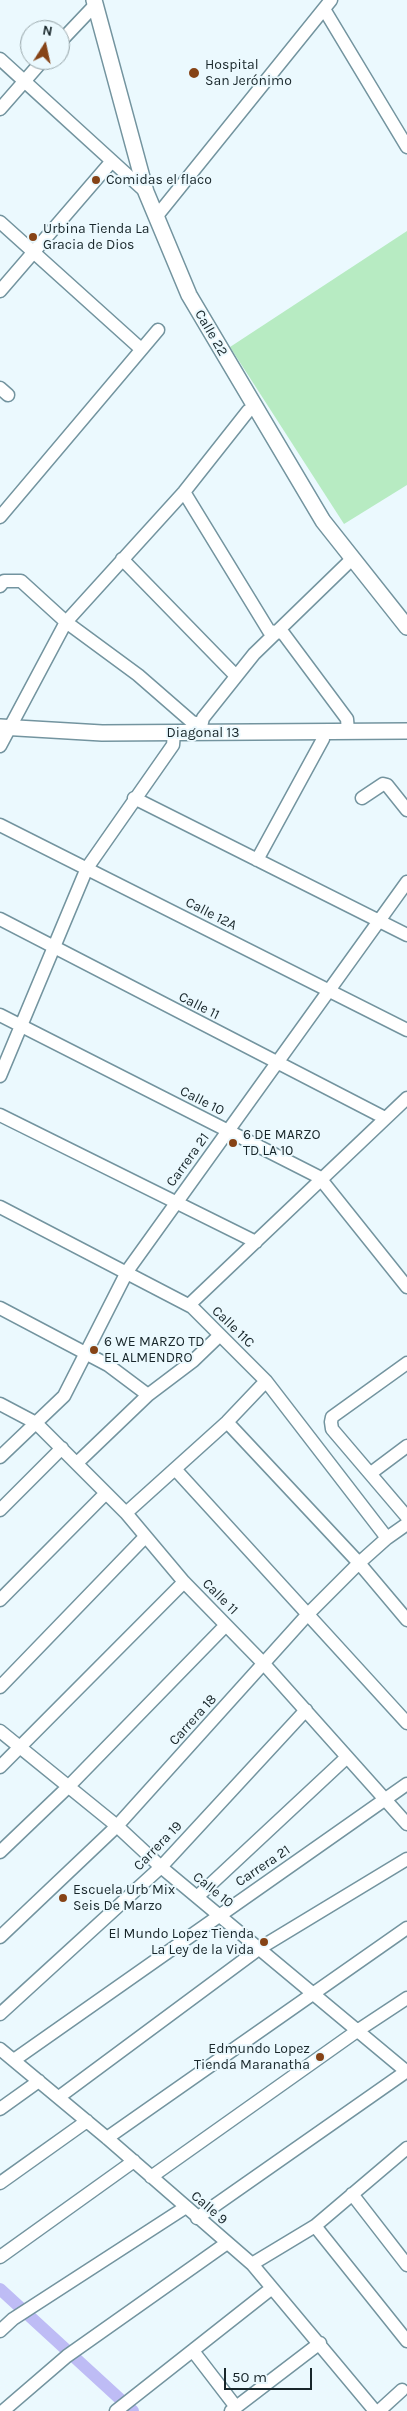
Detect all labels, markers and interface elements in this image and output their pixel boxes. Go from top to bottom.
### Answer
north arrow [20,20,70,70]
text: N [41,21,54,40]
place label: Hospital San Jerónimo [205,57,292,90]
marker: Hospital San Jerónimo [187,66,201,80]
place label: Comidas el flaco [106,172,212,188]
marker: Comidas el flaco [90,174,102,186]
place label: Urbina Tienda La Gracia de Dios [43,221,150,253]
marker: Urbina Tienda La Gracia de Dios [27,231,39,243]
street label: Calle 22 [191,307,231,359]
street label: Diagonal 13 [167,725,239,741]
street label: Calle 12A [182,894,240,934]
street label: Calle 11 [176,989,222,1023]
street label: Calle 10 [177,1083,227,1119]
place label: 6 DE MARZO TD LA 10 [243,1127,321,1160]
street label: Carrera 21 [163,1130,213,1190]
marker: 6 DE MARZO TD LA 10 [227,1137,239,1149]
street label: Calle 11C [208,1303,258,1351]
place label: 6 WE MARZO TD EL ALMENDRO [104,1334,204,1366]
marker: 6 WE MARZO TD EL ALMENDRO [88,1344,100,1356]
street label: Calle 11 [199,1576,241,1618]
street label: Carrera 18 [166,1691,220,1749]
street label: Carrera 19 [130,1818,186,1874]
street label: Carrera 21 [232,1842,294,1890]
street label: Calle 10 [189,1869,237,1911]
place label: Escuela Urb Mix Seis De Marzo [73,1882,175,1914]
marker: Escuela Urb Mix Seis De Marzo [57,1892,69,1904]
place label: El Mundo Lopez Tienda La Ley de la Vida [108,1926,254,1958]
marker: El Mundo Lopez Tienda La Ley de la Vida [258,1936,270,1948]
place label: Edmundo Lopez Tienda Maranatha [194,2041,310,2074]
marker: Edmundo Lopez Tienda Maranatha [314,2051,326,2063]
street label: Calle 9 [187,2188,231,2228]
scale bar [227,2358,314,2390]
text: 50 m [232,2368,267,2386]

